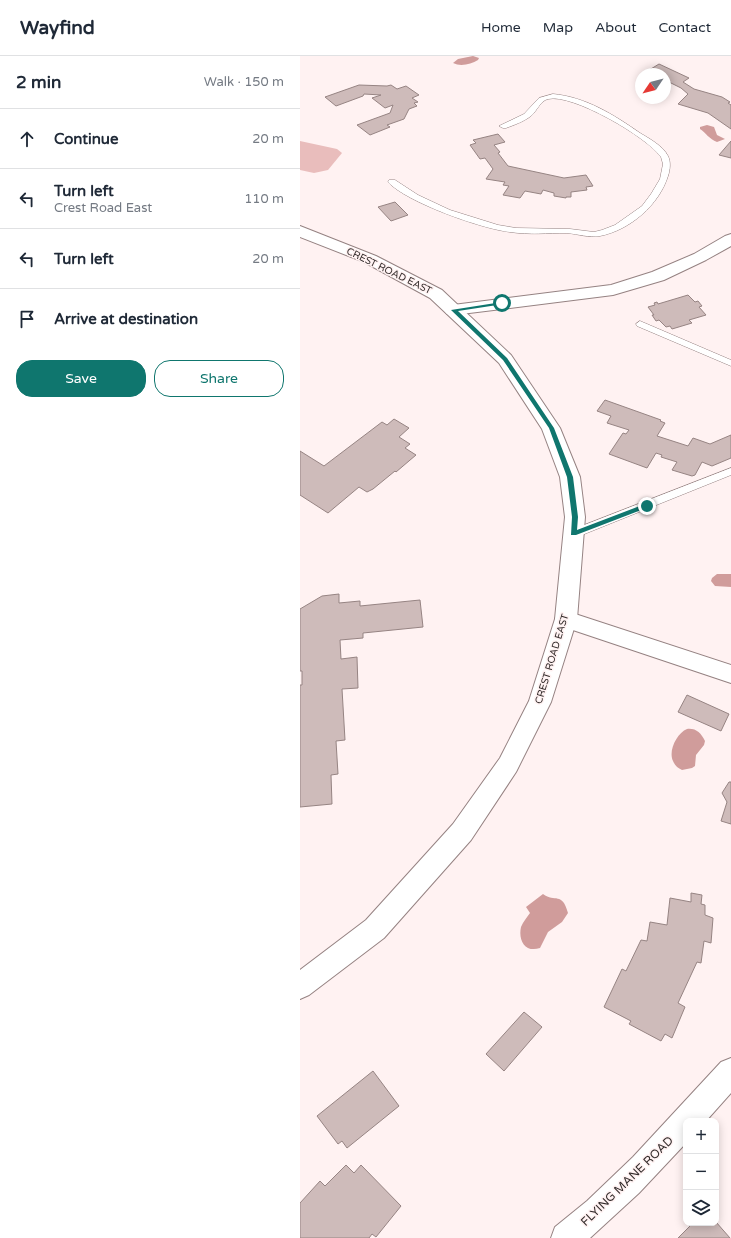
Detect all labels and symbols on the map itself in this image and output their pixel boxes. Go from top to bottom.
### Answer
north arrow [635,68,671,104]
street label: CREST ROAD EAST [344,245,434,297]
route start [493,294,511,312]
route end [638,497,656,515]
street label: CREST ROAD EAST [533,613,571,705]
street label: FLYING MANE ROAD [578,1133,676,1229]

